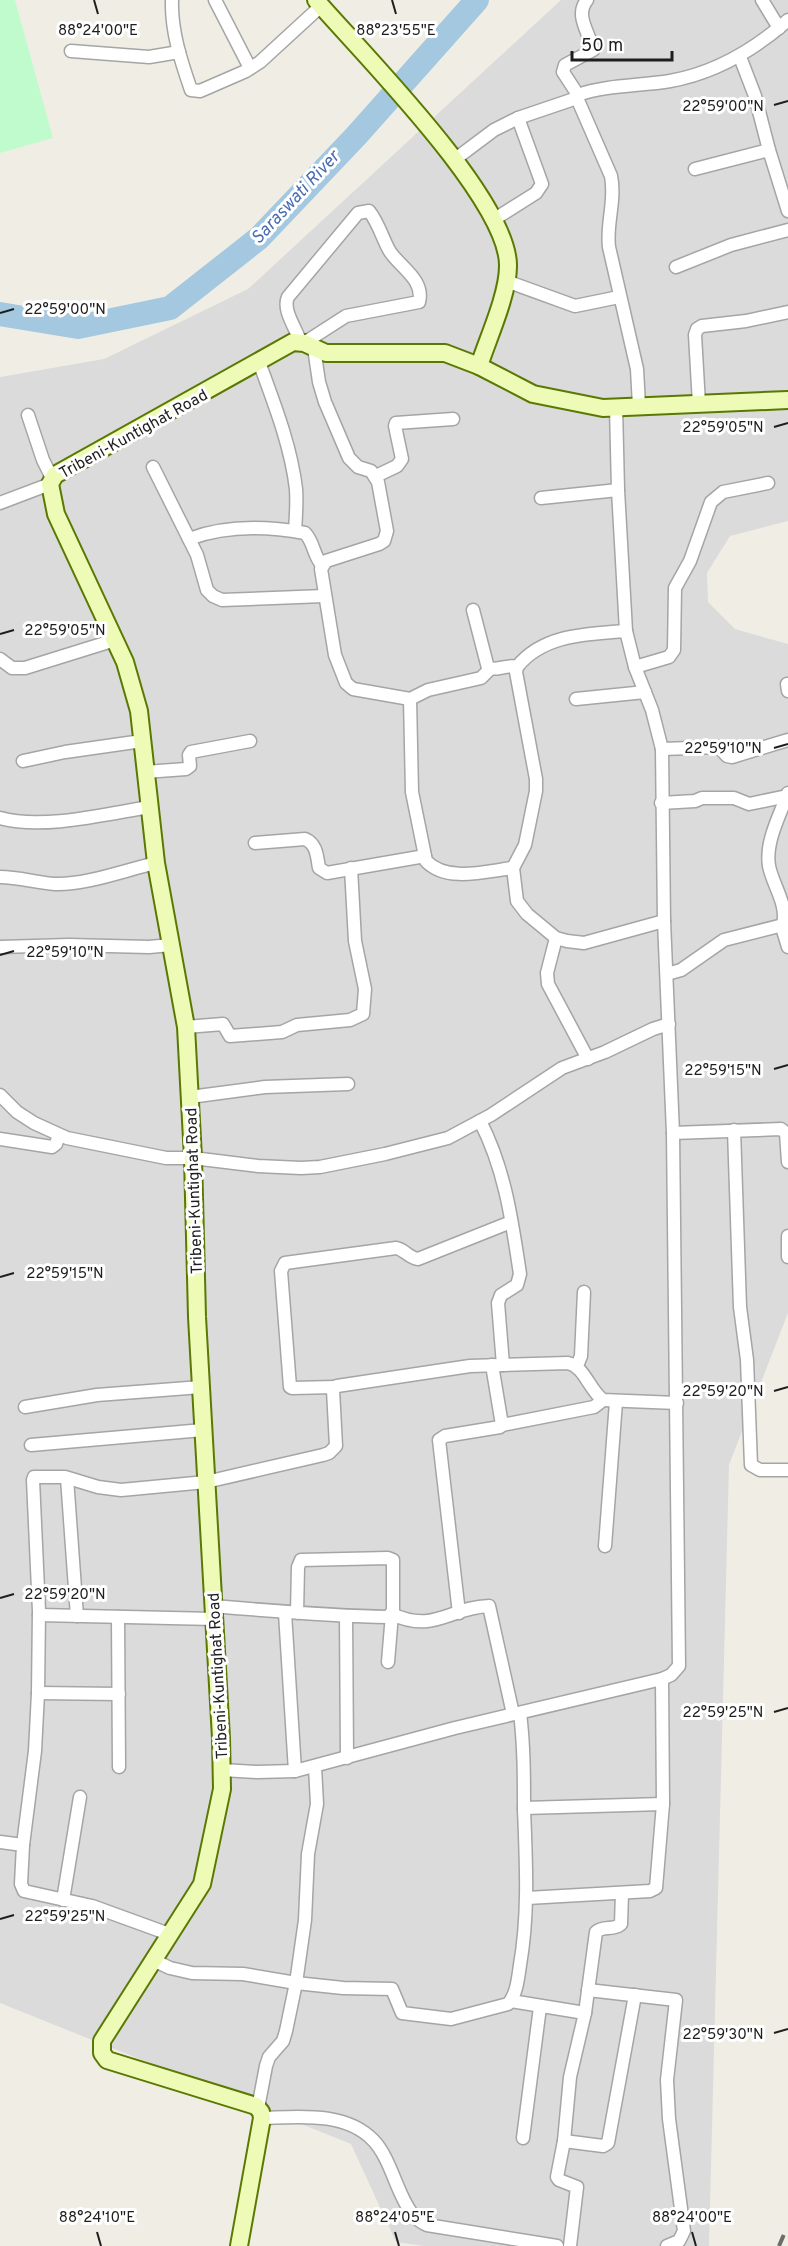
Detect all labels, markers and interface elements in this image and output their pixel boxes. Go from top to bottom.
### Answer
text: 88°24'00"E [58,22,138,41]
text: 88°23'55"E [356,22,436,41]
scale bar [572,24,672,62]
text: 50 m [581,35,623,58]
text: 22°59'00"N [682,98,764,117]
water label: Saraswati River [247,145,347,250]
text: 22°59'00"N [24,301,106,320]
street label: Tribeni-Kuntighat Road [56,386,212,484]
text: 22°59'05"N [682,419,764,438]
text: 22°59'05"N [24,622,106,641]
text: 22°59'10"N [684,740,762,759]
text: 22°59'10"N [26,944,104,963]
text: 22°59'15"N [684,1062,762,1081]
street label: Tribeni-Kuntighat Road [182,1107,208,1275]
text: 22°59'15"N [26,1265,104,1284]
text: 22°59'20"N [682,1383,764,1402]
text: 22°59'20"N [24,1586,106,1605]
street label: Tribeni-Kuntighat Road [205,1592,233,1760]
text: 22°59'25"N [683,1704,763,1723]
text: 22°59'25"N [25,1908,105,1927]
text: 22°59'30"N [683,2026,764,2045]
text: 88°24'10"E [59,2209,135,2228]
text: 88°24'05"E [355,2209,435,2228]
text: 88°24'00"E [652,2209,732,2228]

